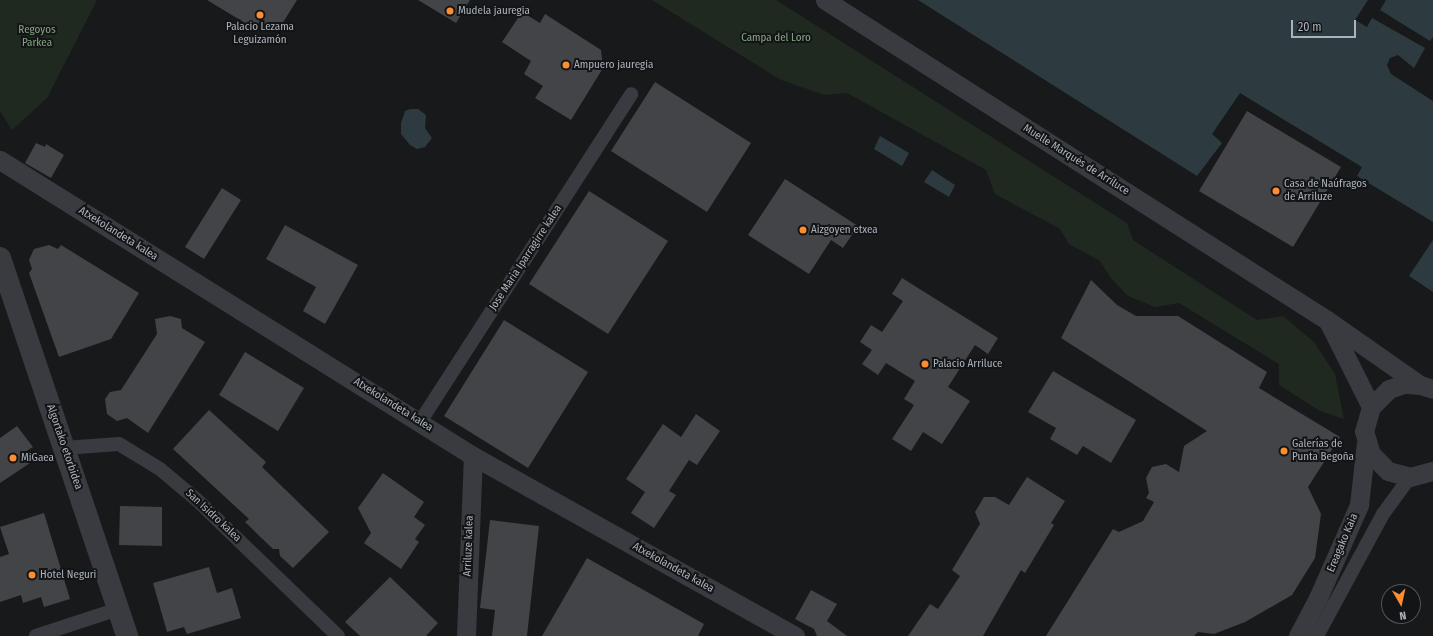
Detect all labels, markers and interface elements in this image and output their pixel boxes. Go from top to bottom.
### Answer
place label: Mudela jauregia [458,4,530,18]
marker: Mudela jauregia [445,6,455,16]
marker: Palacio Lezama Leguizamón [255,10,265,20]
scale bar [1293,12,1358,38]
text: 20 m [1298,20,1322,34]
place label: Palacio Lezama Leguizamón [226,21,294,47]
park label: Regoyos Parkea [18,24,56,50]
park label: Campa del Loro [741,31,811,45]
place label: Ampuero jauregia [574,58,653,72]
marker: Ampuero jauregia [561,60,571,70]
street label: Muelle Marqués de Arriluce [1021,122,1131,198]
place label: Casa de Naúfragos de Arriluze [1284,178,1367,204]
marker: Casa de Naúfragos de Arriluze [1271,186,1281,196]
street label: Jose Maria Iparragirre kalea [487,203,565,313]
street label: Atxekolandeta kalea [76,204,160,264]
place label: Aizgoyen etxea [811,223,878,237]
marker: Aizgoyen etxea [798,225,808,235]
place label: Palacio Arriluce [933,357,1002,371]
marker: Palacio Arriluce [920,359,930,369]
street label: Atxekolandeta kalea [351,375,435,435]
street label: Algortako etorbidea [43,403,85,491]
place label: Galerías de Punta Begoña [1292,438,1354,464]
marker: Galerías de Punta Begoña [1279,446,1289,456]
place label: MiGaea [21,451,54,465]
marker: MiGaea [8,453,18,463]
street label: San Isidro kalea [182,487,244,545]
street label: Ereagako Kaia [1325,512,1361,574]
street label: Arriluze kalea [461,515,477,577]
street label: Atxekolandeta kalea [630,540,716,596]
place label: Hotel Neguri [40,568,96,582]
marker: Hotel Neguri [27,570,37,580]
north arrow [1381,584,1421,624]
text: N [1399,608,1407,622]

